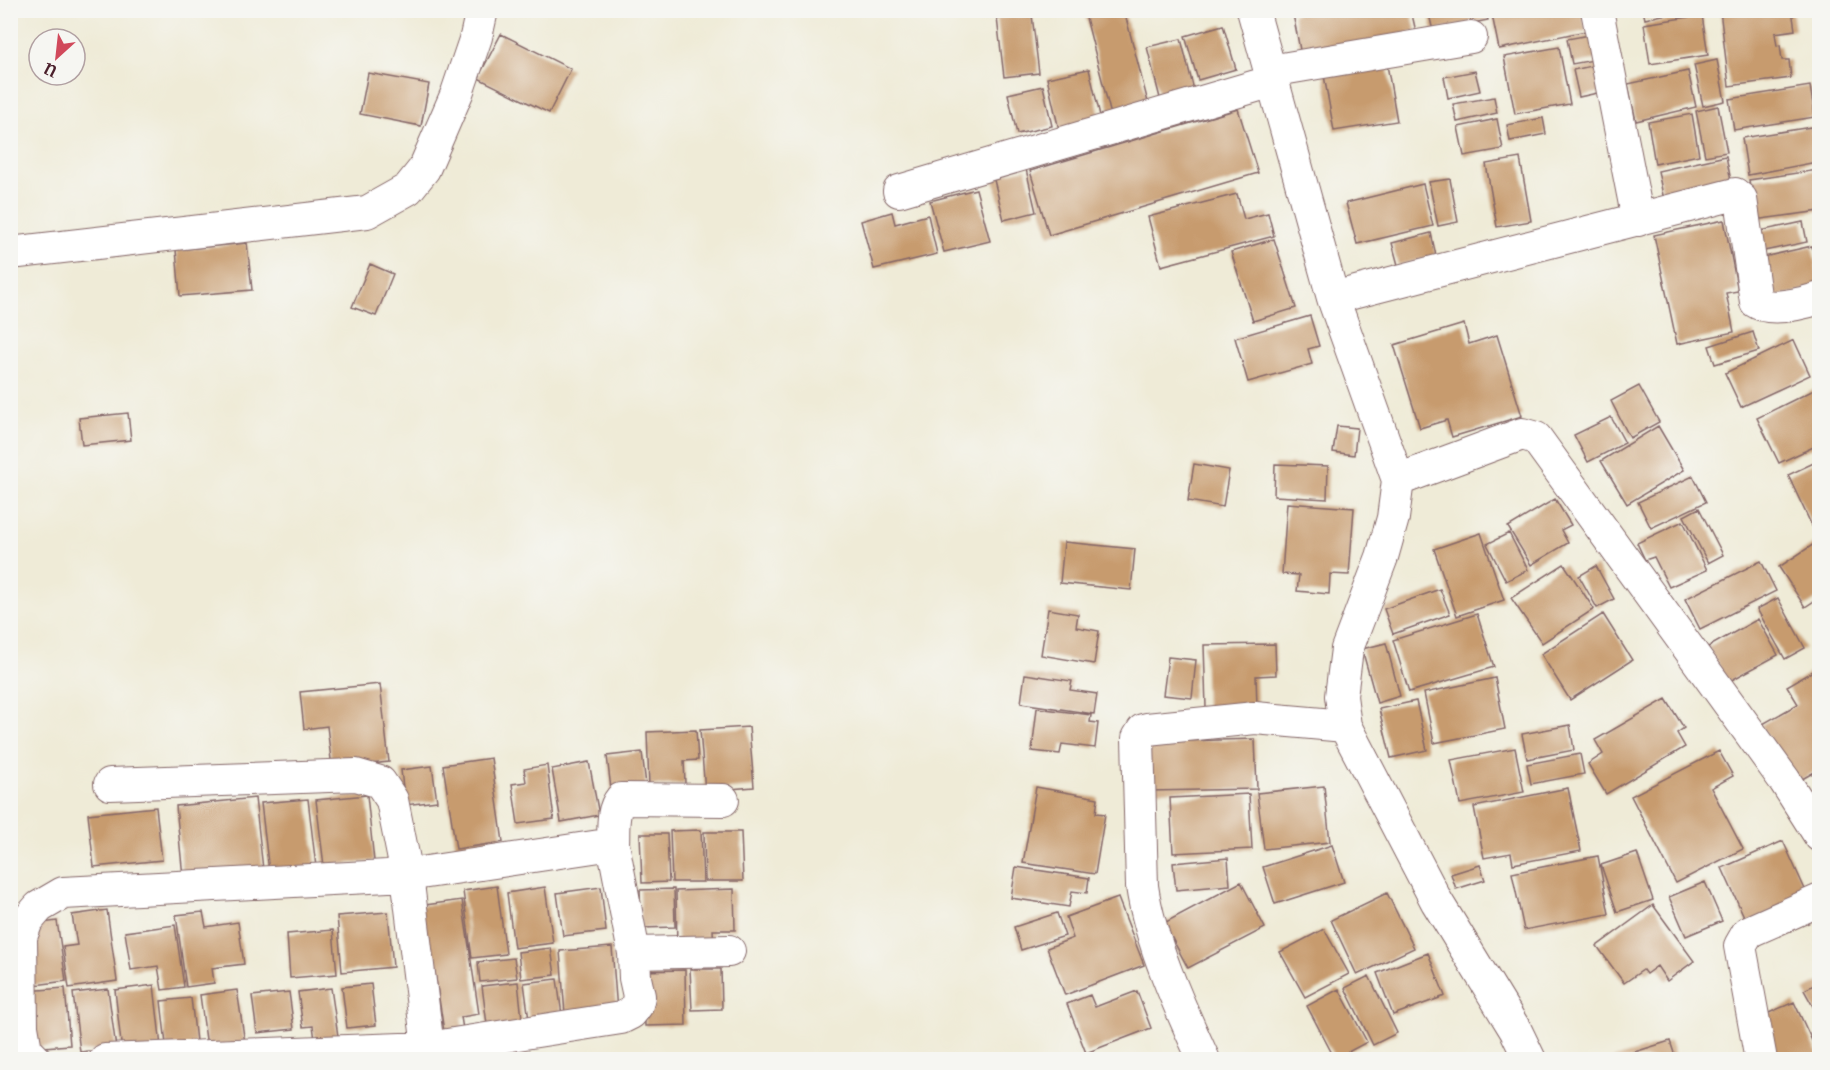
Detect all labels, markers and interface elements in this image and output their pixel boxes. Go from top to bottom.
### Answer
north arrow [27,27,87,87]
text: U [40,58,61,82]

